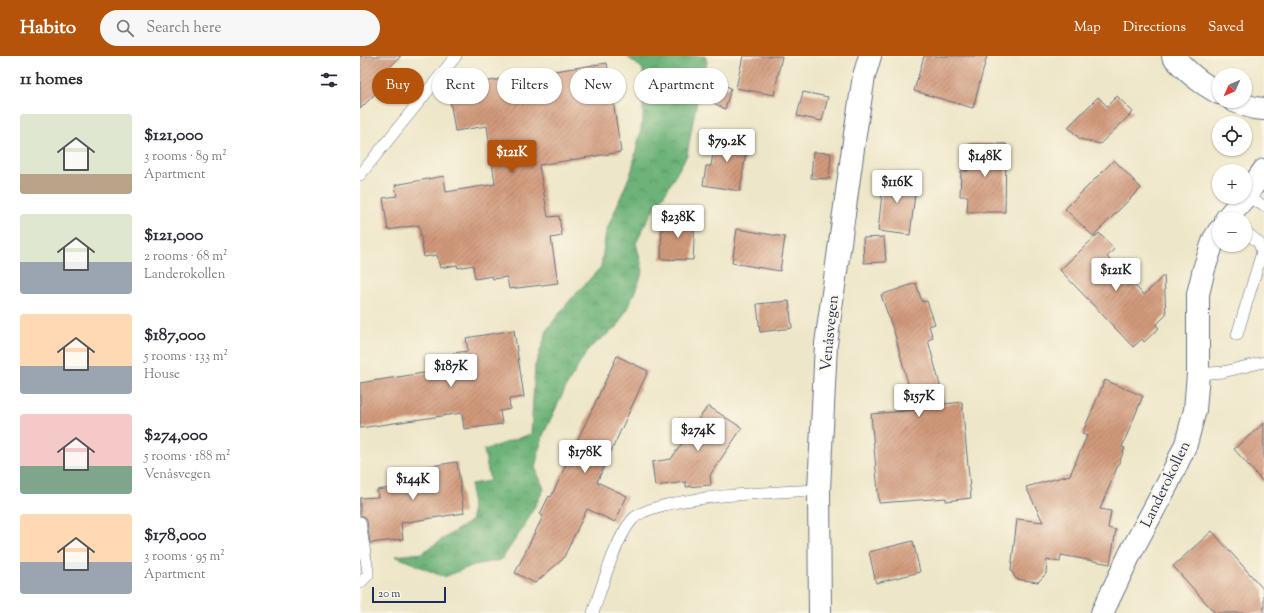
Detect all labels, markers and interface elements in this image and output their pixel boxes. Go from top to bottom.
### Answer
search box [100,10,380,46]
text: Habito [20,15,76,42]
icon: search [114,17,136,39]
text: Search here [146,18,221,39]
text: Map [1074,18,1101,38]
text: Directions [1123,18,1186,38]
text: Saved [1208,18,1244,38]
text: 11 homes [20,68,83,92]
chip: Buy [372,68,424,104]
chip: Rent [432,68,489,104]
chip: Filters [497,68,562,104]
chip: New [570,68,626,104]
chip: Apartment [634,68,728,104]
north arrow [1212,68,1252,108]
map controls [1212,68,1252,252]
icon: filters [318,69,340,91]
button: locate [1212,116,1252,156]
text: $121,000 [144,124,203,148]
pin: $79.2K [694,129,760,163]
icon: home [52,130,100,178]
text: $79.2K [708,133,746,151]
pin: $121K [484,140,540,174]
text: $121K [496,144,528,162]
pin: $148K [957,144,1013,178]
text: 3 rooms · 89 m² [144,148,227,166]
text: $148K [968,148,1002,166]
button: + [1212,164,1252,204]
text: Apartment [144,166,205,184]
pin: $116K [869,170,925,204]
text: $116K [881,174,913,192]
pin: $238K [650,205,706,239]
text: $238K [661,209,695,227]
button: − [1212,212,1252,252]
text: $121,000 [144,224,203,248]
icon: home [52,230,100,278]
text: 2 rooms · 68 m² [144,248,228,266]
pin: $121K [1088,258,1144,292]
text: $121K [1100,262,1132,280]
text: Landerokollen [144,266,225,284]
street label: Venåsvegen [816,294,845,372]
text: $187,000 [144,324,206,348]
icon: home [52,330,100,378]
text: 5 rooms · 133 m² [144,348,228,366]
pin: $187K [423,354,479,388]
text: $187K [434,358,468,376]
text: House [144,366,180,384]
pin: $157K [891,384,947,418]
text: $157K [903,388,935,406]
pin: $274K [670,418,726,452]
text: $274K [681,422,715,440]
text: $274,000 [144,424,208,448]
icon: home [52,430,100,478]
street label: Landerokollen [1136,438,1196,531]
pin: $178K [557,440,613,474]
text: $178K [568,444,602,462]
text: 5 rooms · 188 m² [144,448,230,466]
text: Venåsvegen [144,466,211,484]
pin: $144K [385,467,441,501]
text: $144K [396,471,430,489]
text: $178,000 [144,524,206,548]
icon: home [52,530,100,578]
text: 3 rooms · 95 m² [144,548,225,566]
text: Apartment [144,566,205,584]
scale bar [372,585,446,604]
text: 20 m [378,586,400,602]

